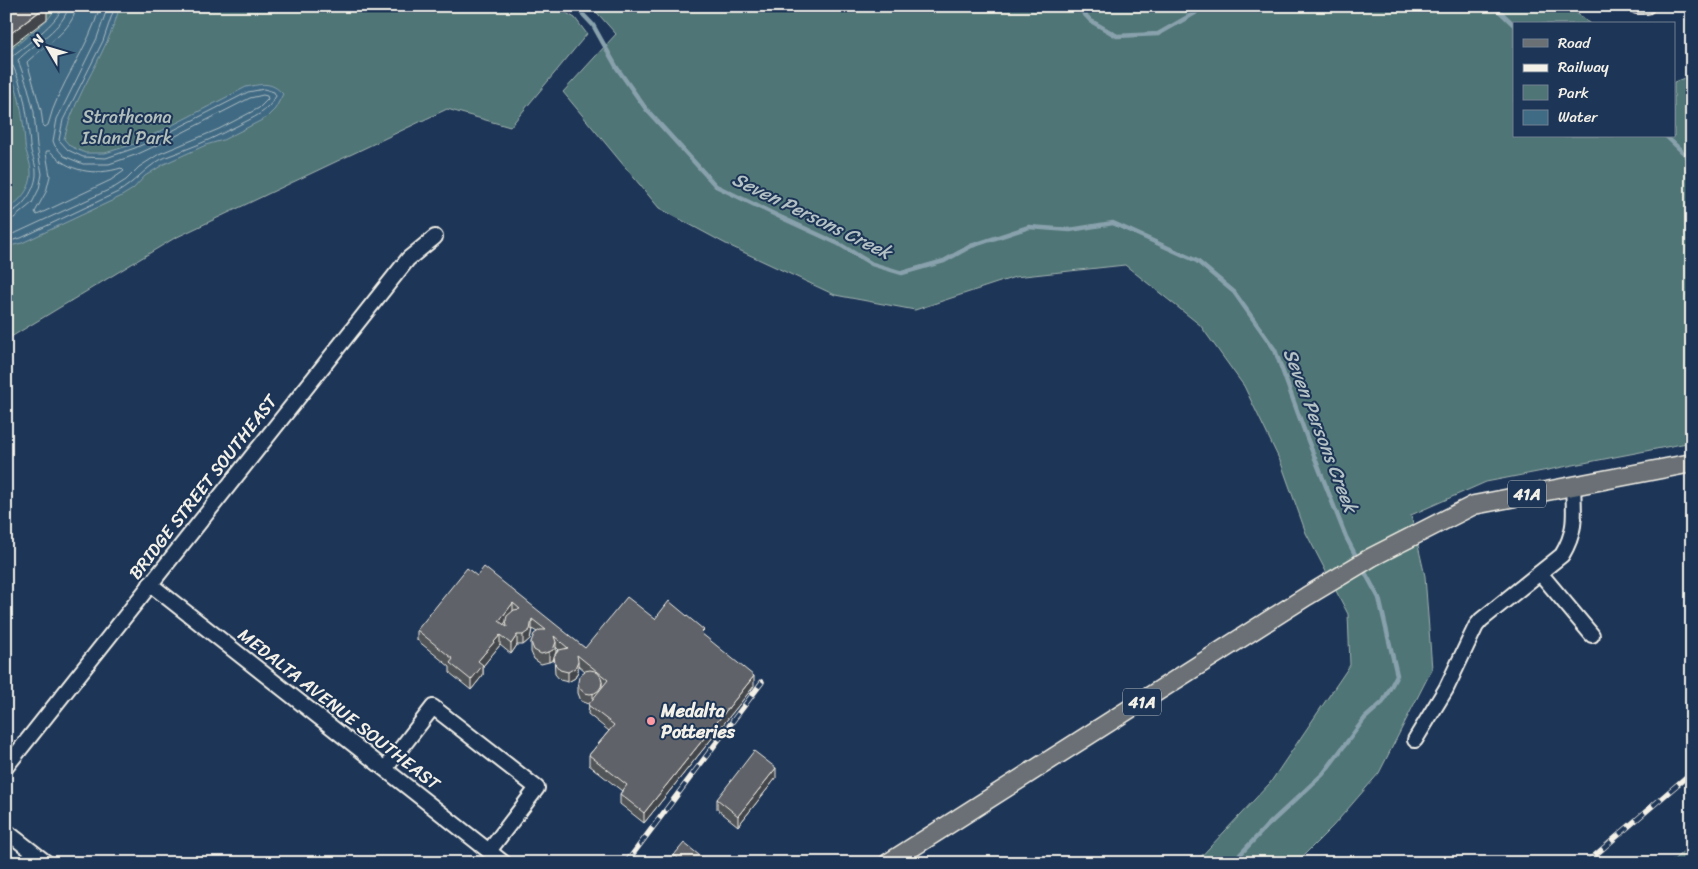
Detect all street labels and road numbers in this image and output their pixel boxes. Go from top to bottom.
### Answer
street label: BRIDGE STREET SOUTHEAST [120,386,286,587]
road number: 41A [1508,480,1546,508]
street label: MEDALTA AVENUE SOUTHEAST [231,619,449,799]
road number: 41A [1123,689,1161,716]

